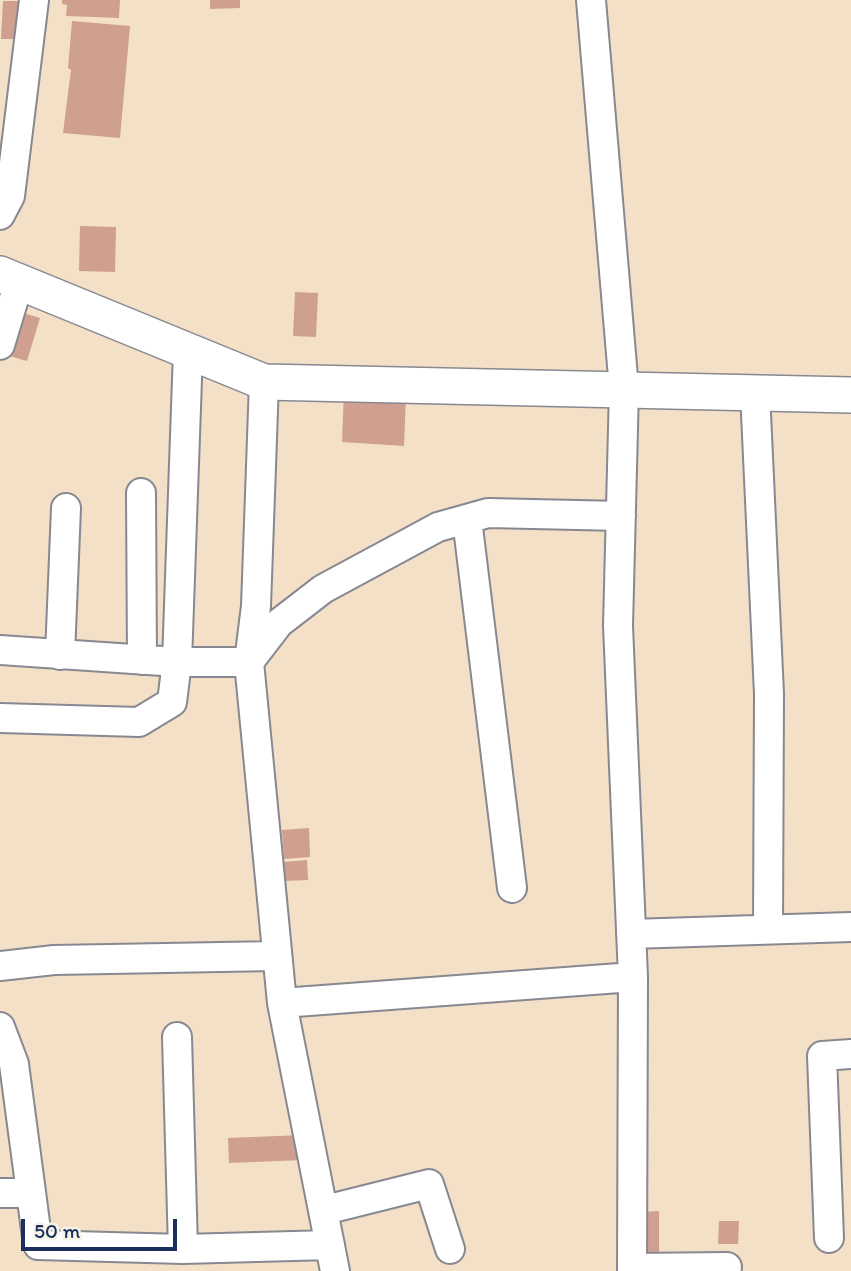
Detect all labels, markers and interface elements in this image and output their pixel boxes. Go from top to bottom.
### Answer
scale bar [24,1204,180,1248]
text: 50 m [34,1218,80,1243]

